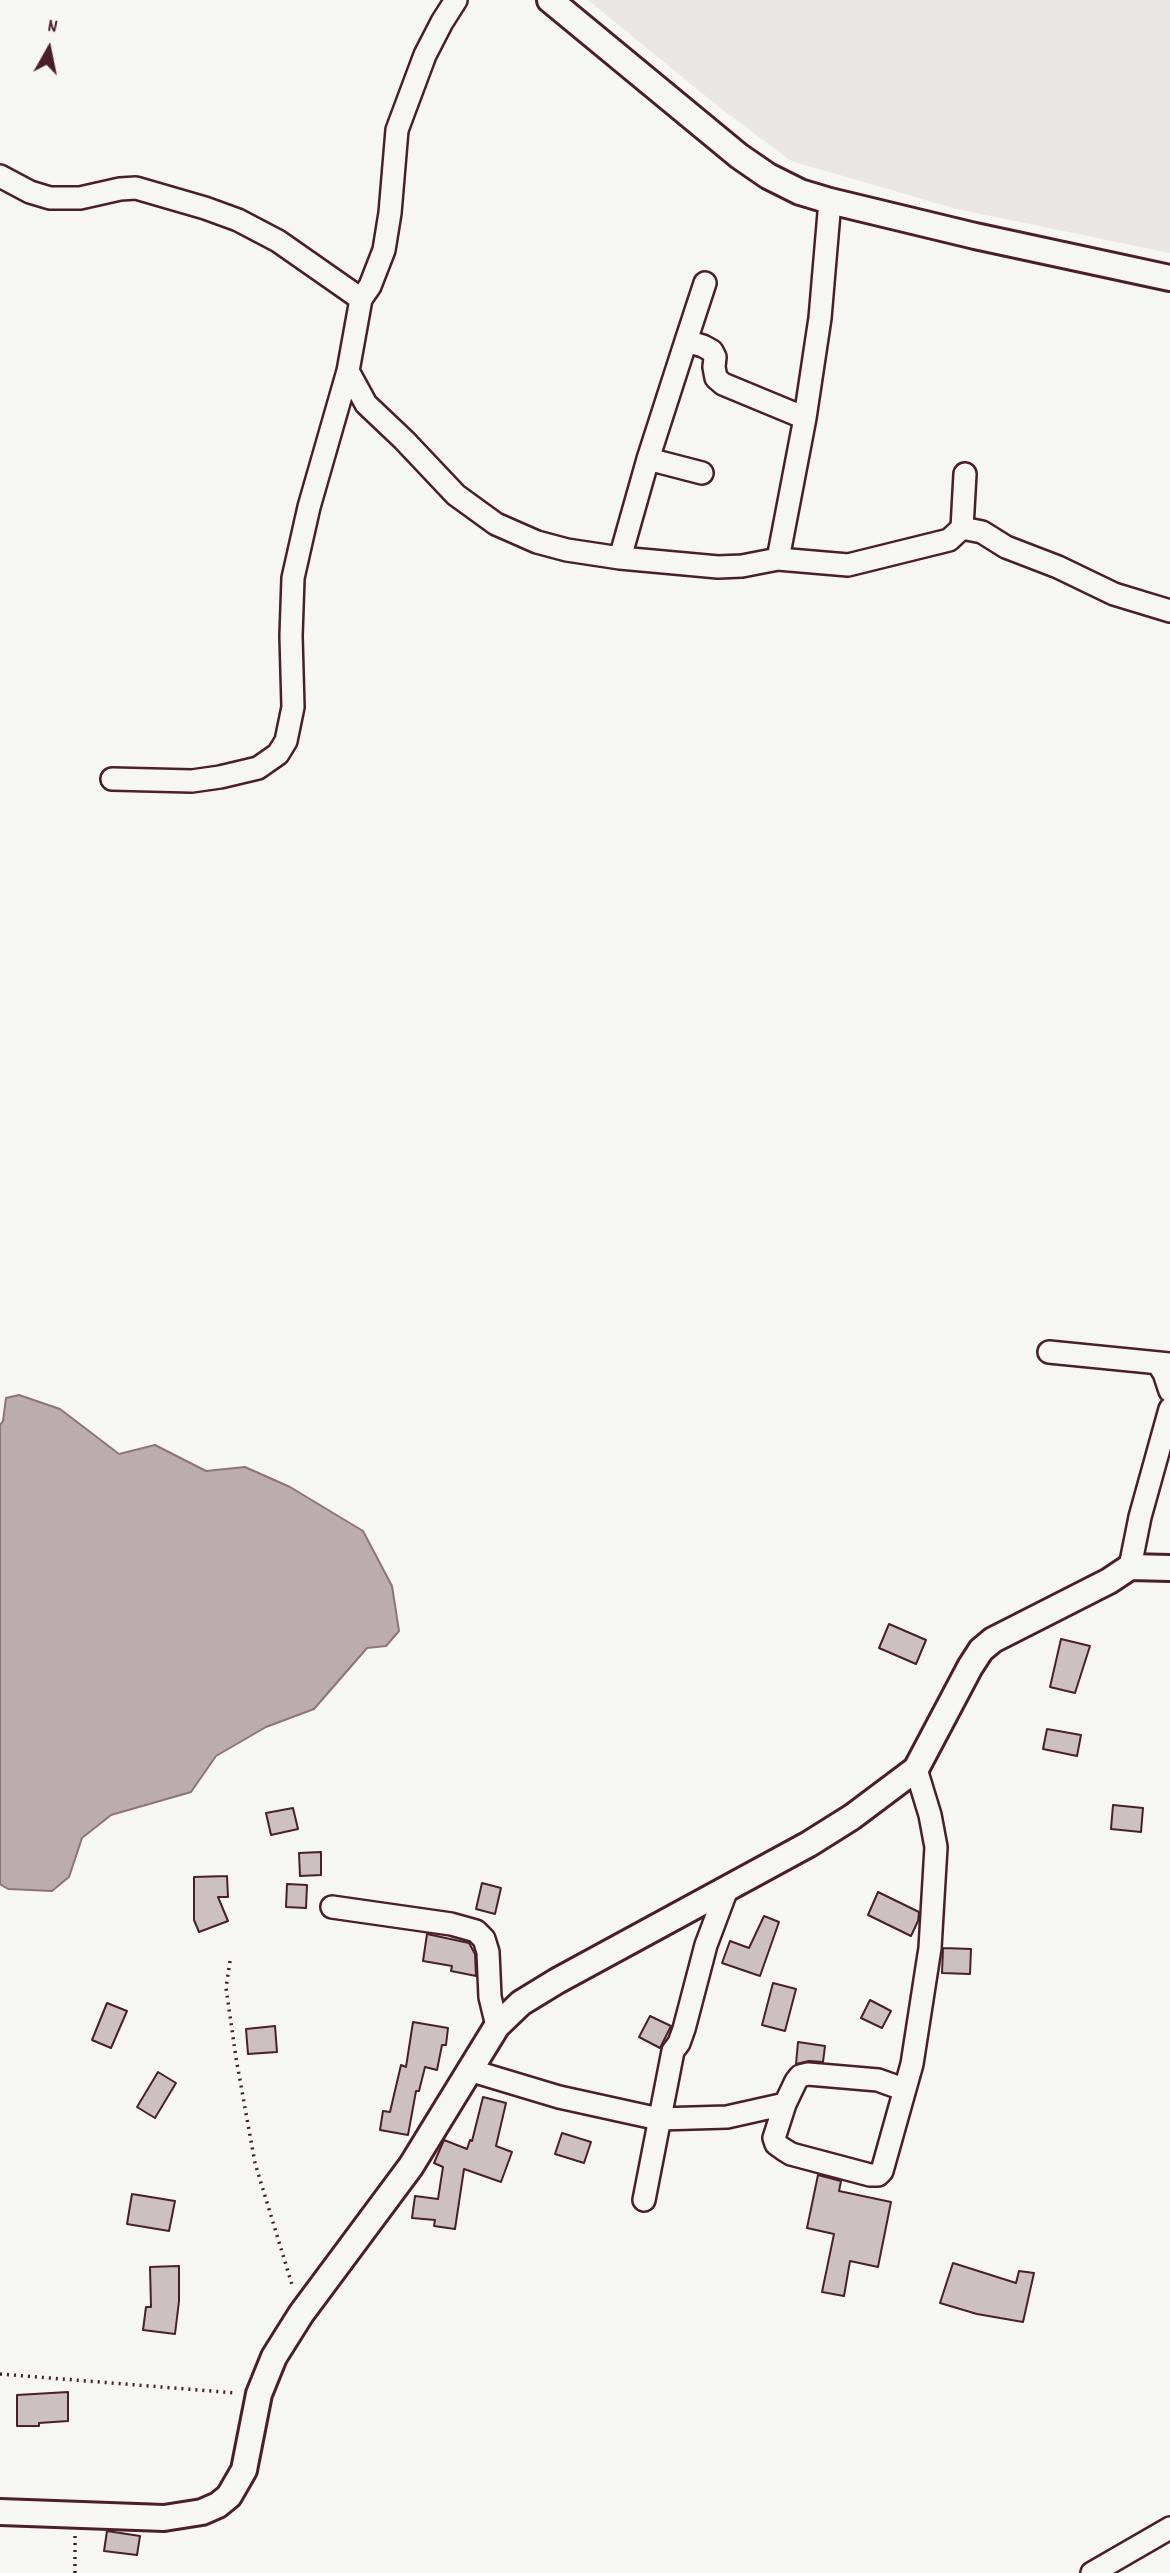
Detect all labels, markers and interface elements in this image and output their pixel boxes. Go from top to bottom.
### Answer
north arrow [14,14,84,84]
text: N [46,14,59,42]

